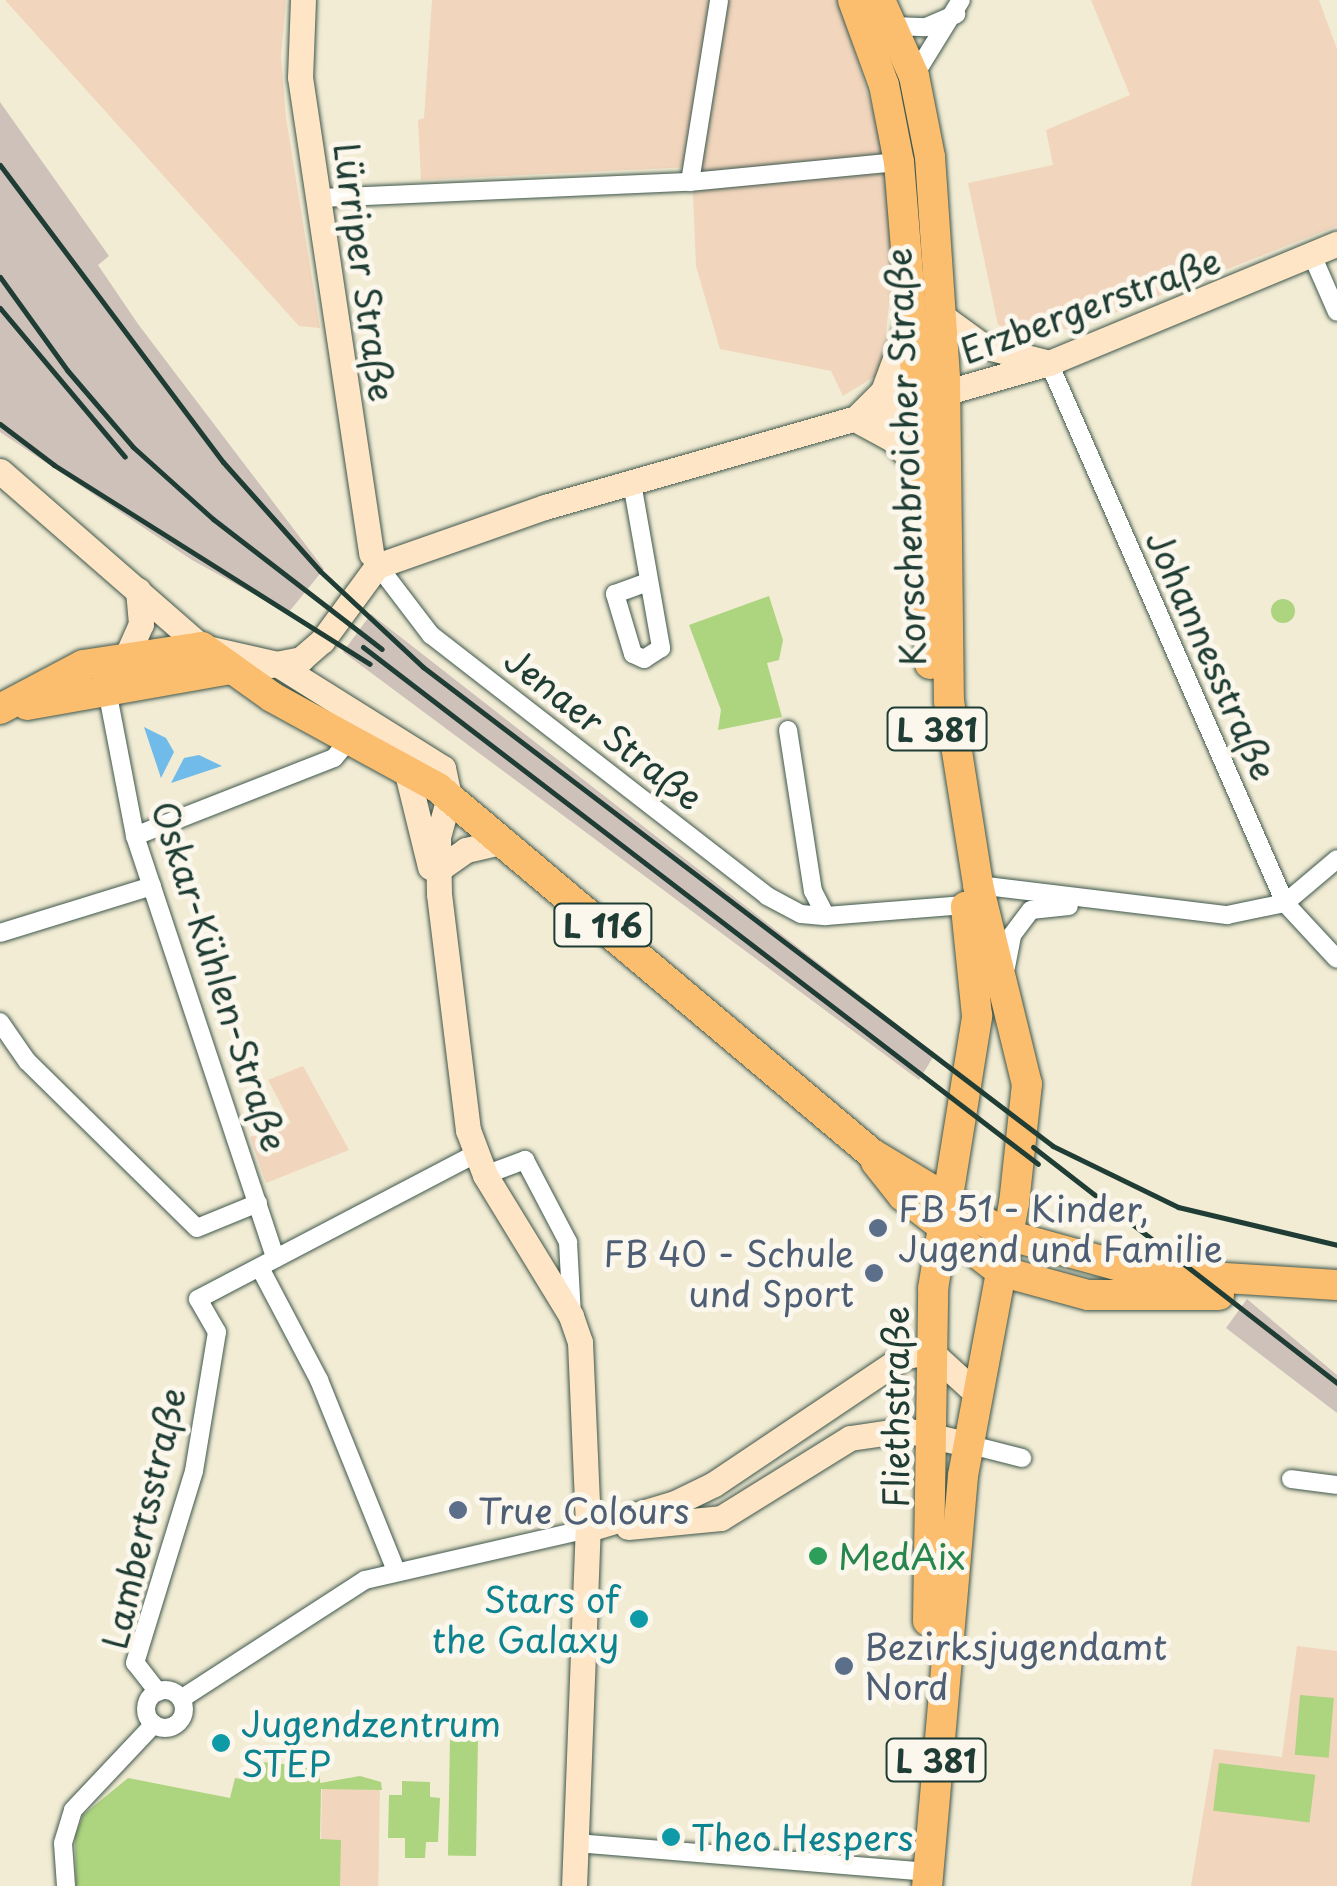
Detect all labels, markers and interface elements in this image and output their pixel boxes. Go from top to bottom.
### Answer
street label: Lürriper Straße [326,139,404,405]
street label: Erzbergerstraße [955,239,1225,371]
street label: Korschenbroicher Straße [877,247,933,667]
street label: Johannesstraße [1138,524,1286,786]
street label: Jenaer Straße [496,637,712,819]
road number: L 381 [884,702,990,756]
street label: Oskar-Kühlen-Straße [144,796,296,1156]
road number: L 116 [550,898,656,952]
place label: FB 51 - Kinder, Jugend und Familie [898,1187,1224,1269]
marker: FB 51 - Kinder, Jugend und Familie [867,1217,889,1239]
place label: FB 40 - Schule und Sport [602,1232,854,1314]
marker: FB 40 - Schule und Sport [863,1262,885,1284]
street label: Fliethstraße [874,1306,916,1508]
street label: Lambertsstraße [93,1383,193,1653]
place label: True Colours [478,1489,693,1531]
marker: True Colours [447,1499,469,1521]
place label: MedAix [838,1535,966,1577]
marker: MedAix [807,1545,829,1567]
place label: Stars of the Galaxy [432,1578,619,1660]
marker: Stars of the Galaxy [628,1608,650,1630]
place label: Bezirksjugendamt Nord [864,1625,1167,1707]
marker: Bezirksjugendamt Nord [833,1655,855,1677]
place label: Jugendzentrum STEP [241,1702,501,1784]
marker: Jugendzentrum STEP [210,1732,232,1754]
road number: L 381 [884,1733,988,1787]
place label: Theo Hespers [691,1816,915,1858]
marker: Theo Hespers [660,1826,682,1848]

